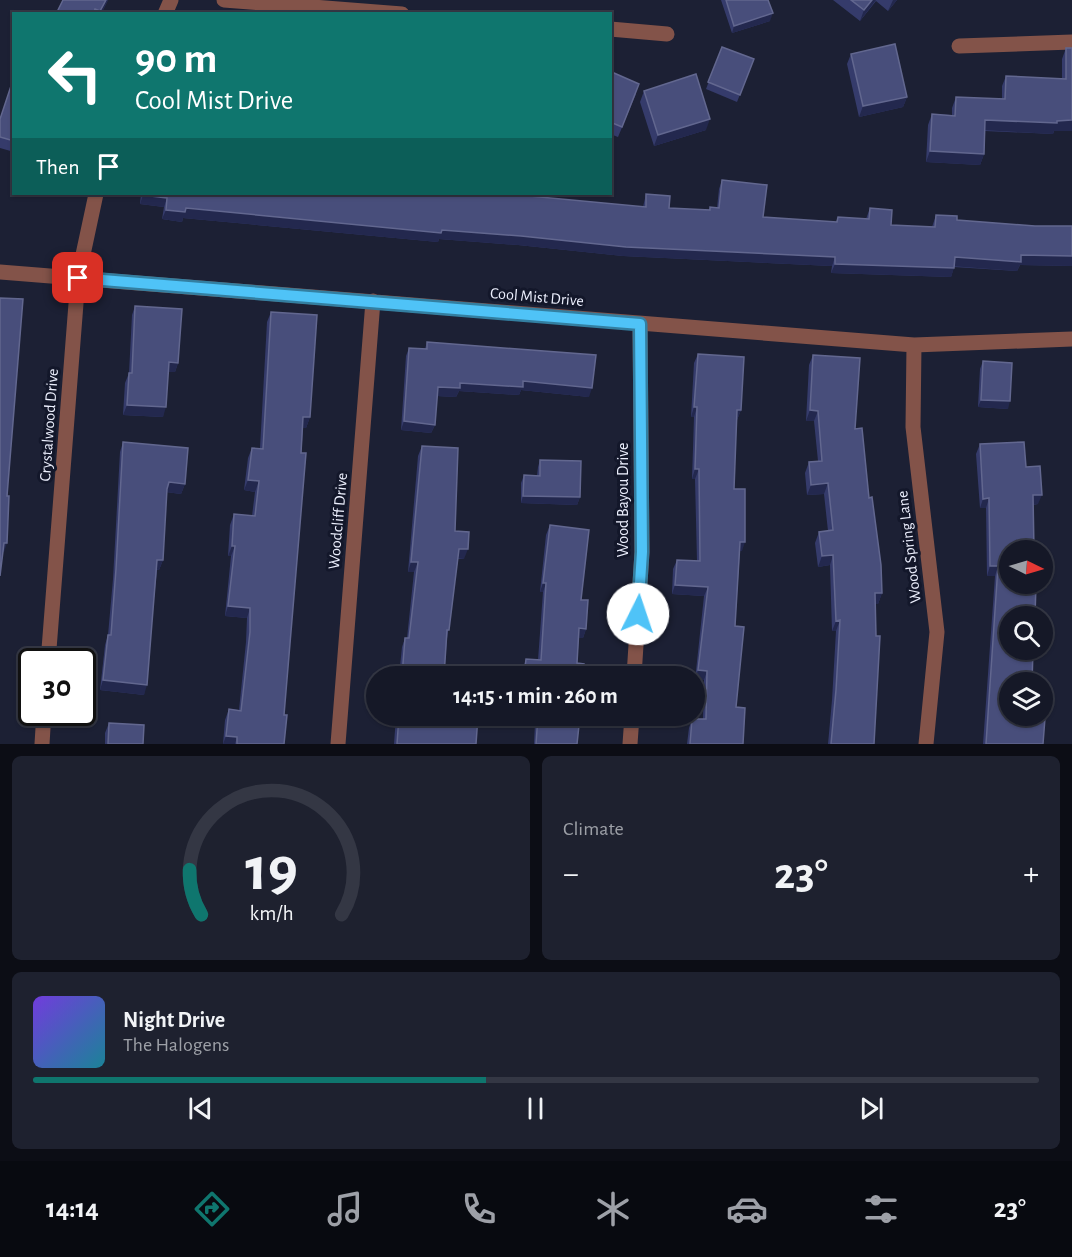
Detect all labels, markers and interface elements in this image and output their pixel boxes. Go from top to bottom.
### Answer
icon: left [36,36,114,114]
text: 90 m [135,38,217,80]
text: Cool Mist Drive [135,87,293,114]
icon: arrive [92,150,125,183]
text: Then [36,156,80,178]
pin [52,252,103,303]
icon: arrive [61,261,94,294]
street label: Cool Mist Drive [490,285,584,309]
street label: Crystalwood Drive [37,368,62,482]
street label: Wood Bayou Drive [615,443,632,557]
street label: Woodcliff Drive [326,472,350,570]
street label: Wood Spring Lane [894,490,924,604]
north arrow [999,540,1053,594]
map controls [999,540,1053,726]
position arrow [606,582,670,646]
button: search [999,606,1053,660]
speed limit sign: 30 [18,648,96,726]
button: layers [999,672,1053,726]
text: 14:15 · 1 min · 260 m [453,685,618,707]
text: Climate [563,819,624,839]
text: 19 [245,839,297,901]
text: 23° [774,852,828,897]
text: − [563,858,579,891]
text: + [1023,858,1039,891]
text: km/h [249,903,293,924]
text: Night Drive [123,1009,225,1031]
text: The Halogens [123,1035,229,1055]
icon: previous [184,1092,217,1125]
icon: pause [519,1092,552,1125]
icon: next [855,1092,888,1125]
icon: directions [191,1188,233,1230]
icon: music [324,1188,366,1230]
icon: phone [458,1188,500,1230]
icon: climate [592,1188,634,1230]
icon: car [726,1188,768,1230]
icon: filters [860,1188,902,1230]
text: 14:14 [46,1195,99,1222]
text: 23° [994,1195,1026,1222]

